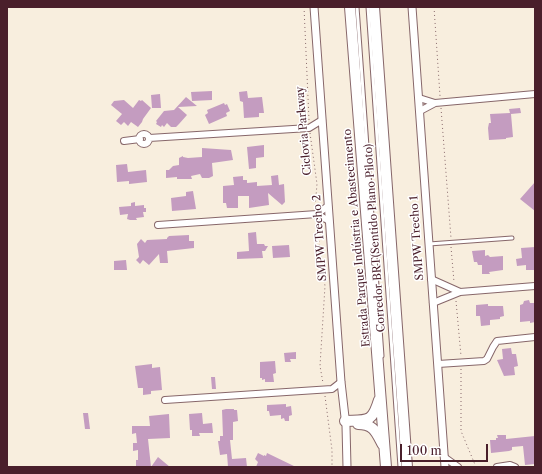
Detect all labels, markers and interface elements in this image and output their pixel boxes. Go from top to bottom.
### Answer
street label: Ciclovia Parkway [294,86,314,176]
street label: Estrada Parque Indústria e Abastecimento [341,128,373,348]
street label: Corredor BRT(Sentido Plano Piloto) [362,143,388,333]
street label: SMPW Trecho 2 [310,194,330,282]
street label: SMPW Trecho 1 [407,195,427,281]
scale bar [402,436,490,462]
text: 100 m [407,443,442,458]

